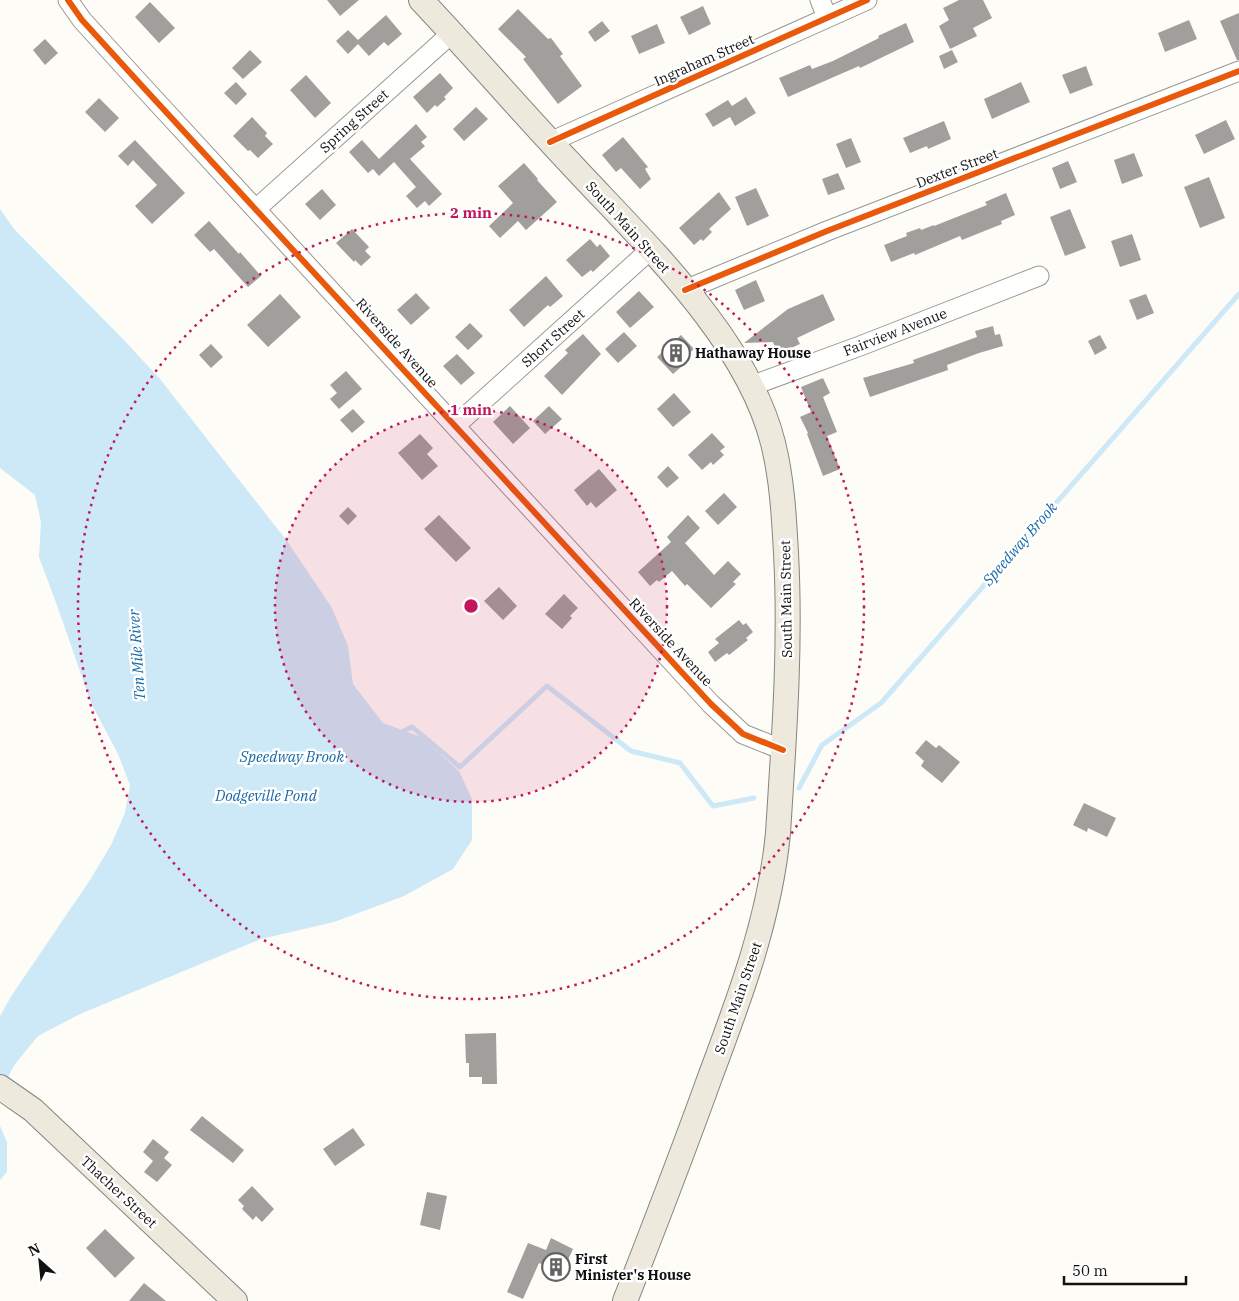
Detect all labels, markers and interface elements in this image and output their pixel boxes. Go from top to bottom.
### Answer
street label: Ingraham Street [651,30,757,90]
street label: Spring Street [316,85,392,157]
street label: Dexter Street [913,144,1001,192]
street label: South Main Street [582,177,674,277]
text: 2 min [450,203,492,222]
street label: Riverside Avenue [352,294,442,392]
street label: Fairview Avenue [841,304,949,360]
street label: Short Street [518,305,588,371]
building icon: Hathaway House [661,338,691,368]
place label: Hathaway House [695,344,811,362]
text: 1 min [450,400,492,419]
water label: Speedway Brook [978,498,1061,590]
street label: South Main Street [776,540,796,658]
street label: Riverside Avenue [625,594,717,690]
centre of rings [462,597,480,615]
water label: Ten Mile River [124,608,149,701]
water label: Speedway Brook [239,747,344,766]
water label: Dodgeville Pond [214,786,318,805]
street label: South Main Street [710,939,766,1056]
street label: Thacher Street [77,1152,161,1232]
north arrow [15,1236,65,1286]
text: N [25,1239,43,1260]
place label: First Minister's House [575,1250,691,1284]
building icon: First Minister's House [541,1252,571,1282]
scale bar [1064,1254,1186,1286]
text: 50 m [1072,1261,1108,1280]

